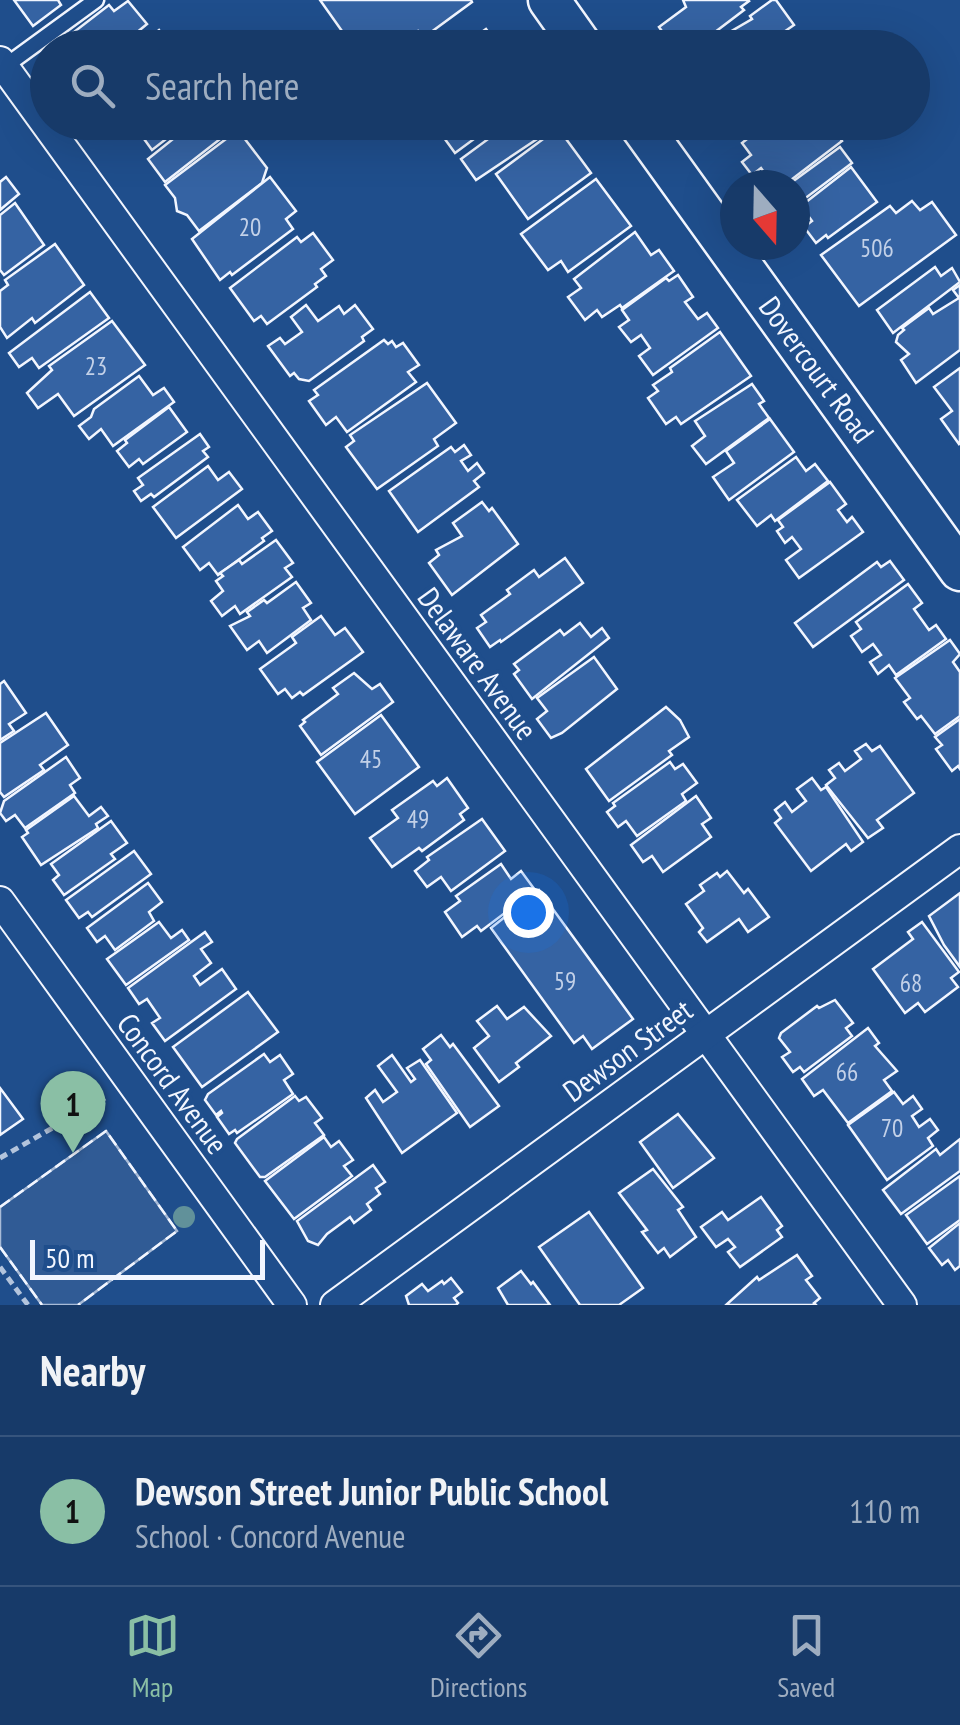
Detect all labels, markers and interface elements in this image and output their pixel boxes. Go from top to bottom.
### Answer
search box [30,30,930,140]
icon: search [65,58,120,113]
text: Search here [145,61,299,110]
north arrow [720,170,810,260]
house number: 20 [239,211,261,243]
house number: 506 [860,232,894,264]
street label: Dovercourt Road [751,288,883,450]
house number: 23 [85,350,107,382]
street label: Delaware Avenue [410,579,547,747]
house number: 45 [360,743,382,775]
house number: 49 [407,803,429,835]
your location [503,887,554,938]
house number: 59 [554,965,576,997]
house number: 68 [900,967,922,999]
street label: Dewson Street [555,989,700,1110]
street label: Concord Avenue [109,1005,237,1161]
house number: 66 [836,1056,858,1088]
pin: 1 [40,1070,106,1153]
house number: 70 [881,1112,903,1144]
scale bar [30,1235,265,1280]
text: 50 m [45,1239,94,1276]
text: Nearby [40,1343,145,1398]
text: Dewson Street Junior Public School [135,1466,608,1515]
text: 1 [65,1490,80,1532]
text: 110 m [849,1490,920,1532]
text: School · Concord Avenue [135,1515,405,1557]
tab: Map [125,1608,180,1705]
tab: Directions [430,1608,527,1705]
tab: Saved [777,1608,835,1705]

